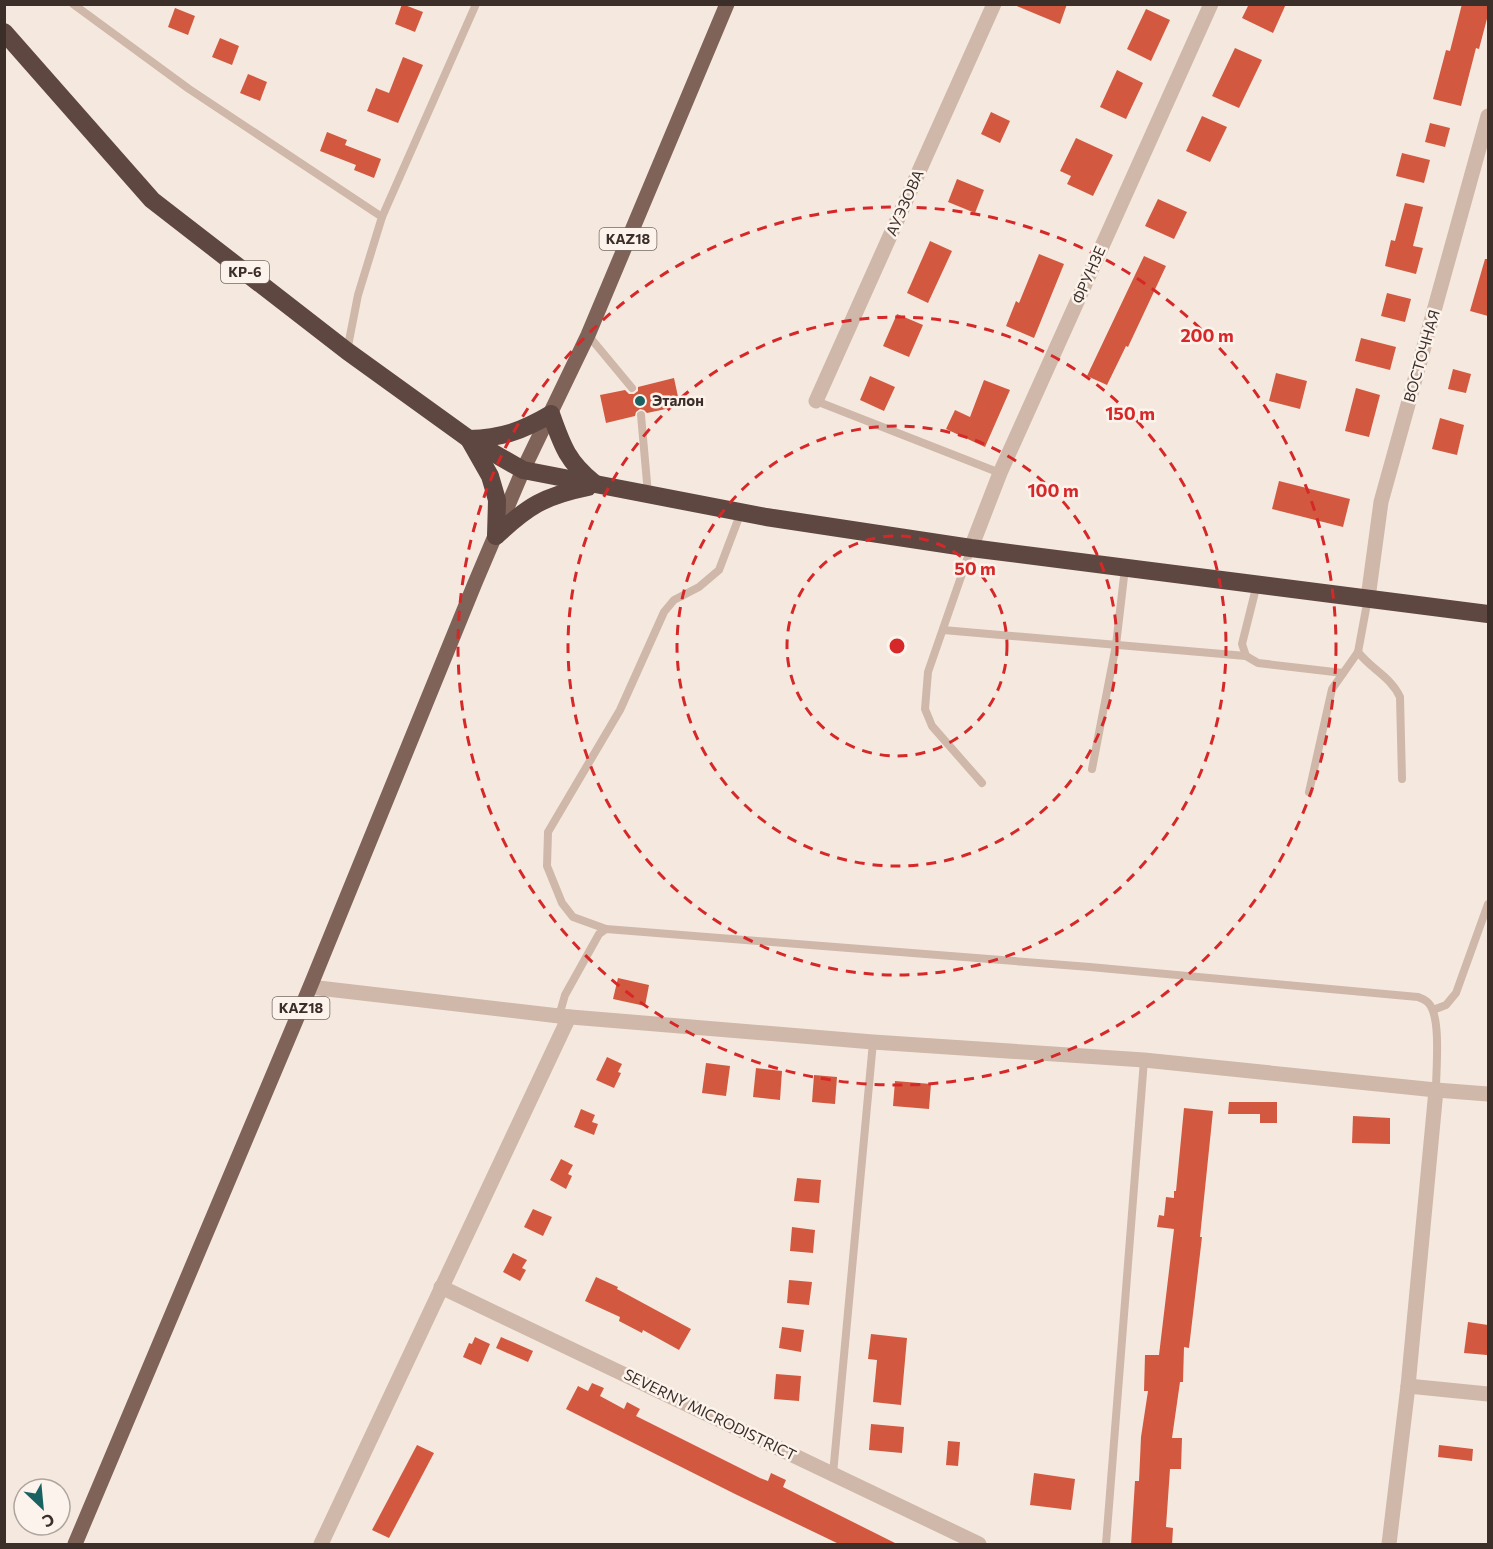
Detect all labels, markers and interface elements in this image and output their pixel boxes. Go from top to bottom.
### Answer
street label: АУЭЗОВА [881,167,927,239]
road number: KAZ18 [600,228,656,250]
street label: ФРУНЗЕ [1067,243,1109,306]
road number: KP-6 [221,261,269,283]
street label: ВОСТОЧНАЯ [1399,307,1443,404]
text: 200 m [1180,324,1234,346]
place label: Эталон [652,391,704,409]
marker: Эталон [633,394,647,408]
text: 150 m [1105,402,1155,424]
text: 100 m [1027,479,1079,501]
text: 50 m [954,557,996,579]
centre of rings [887,636,907,656]
road number: KAZ18 [272,997,330,1019]
street label: SEVERNY MICRODISTRICT [621,1364,800,1464]
north arrow [12,1477,72,1537]
text: С [40,1510,58,1532]

